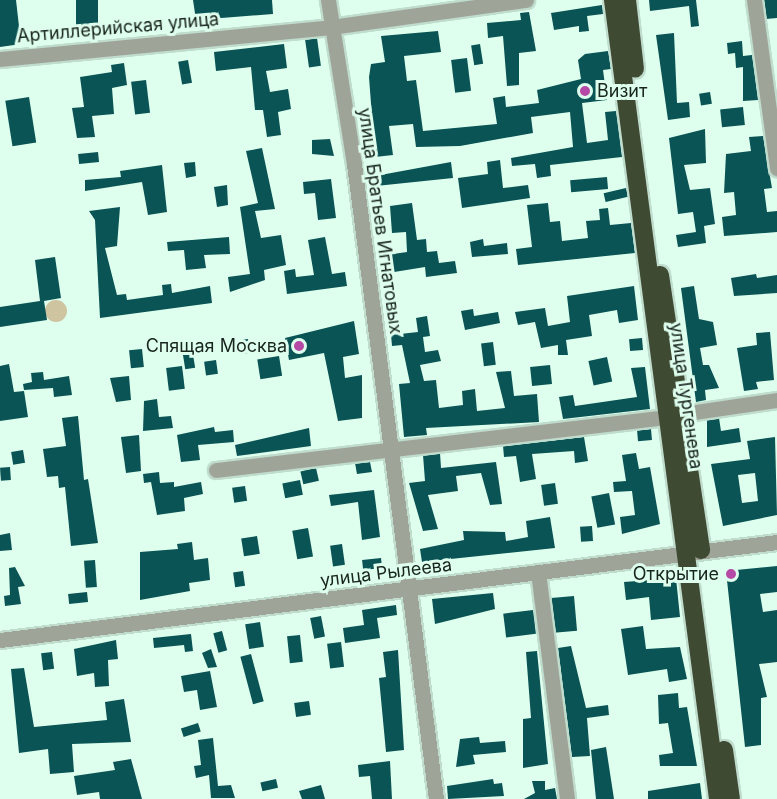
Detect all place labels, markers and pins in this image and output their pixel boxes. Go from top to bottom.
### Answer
place label: Визит [597,80,647,102]
marker: Визит [578,84,592,98]
place label: Спящая Москва [146,335,287,357]
marker: Спящая Москва [292,339,306,353]
place label: Открытие [633,563,719,585]
marker: Открытие [724,567,738,581]

